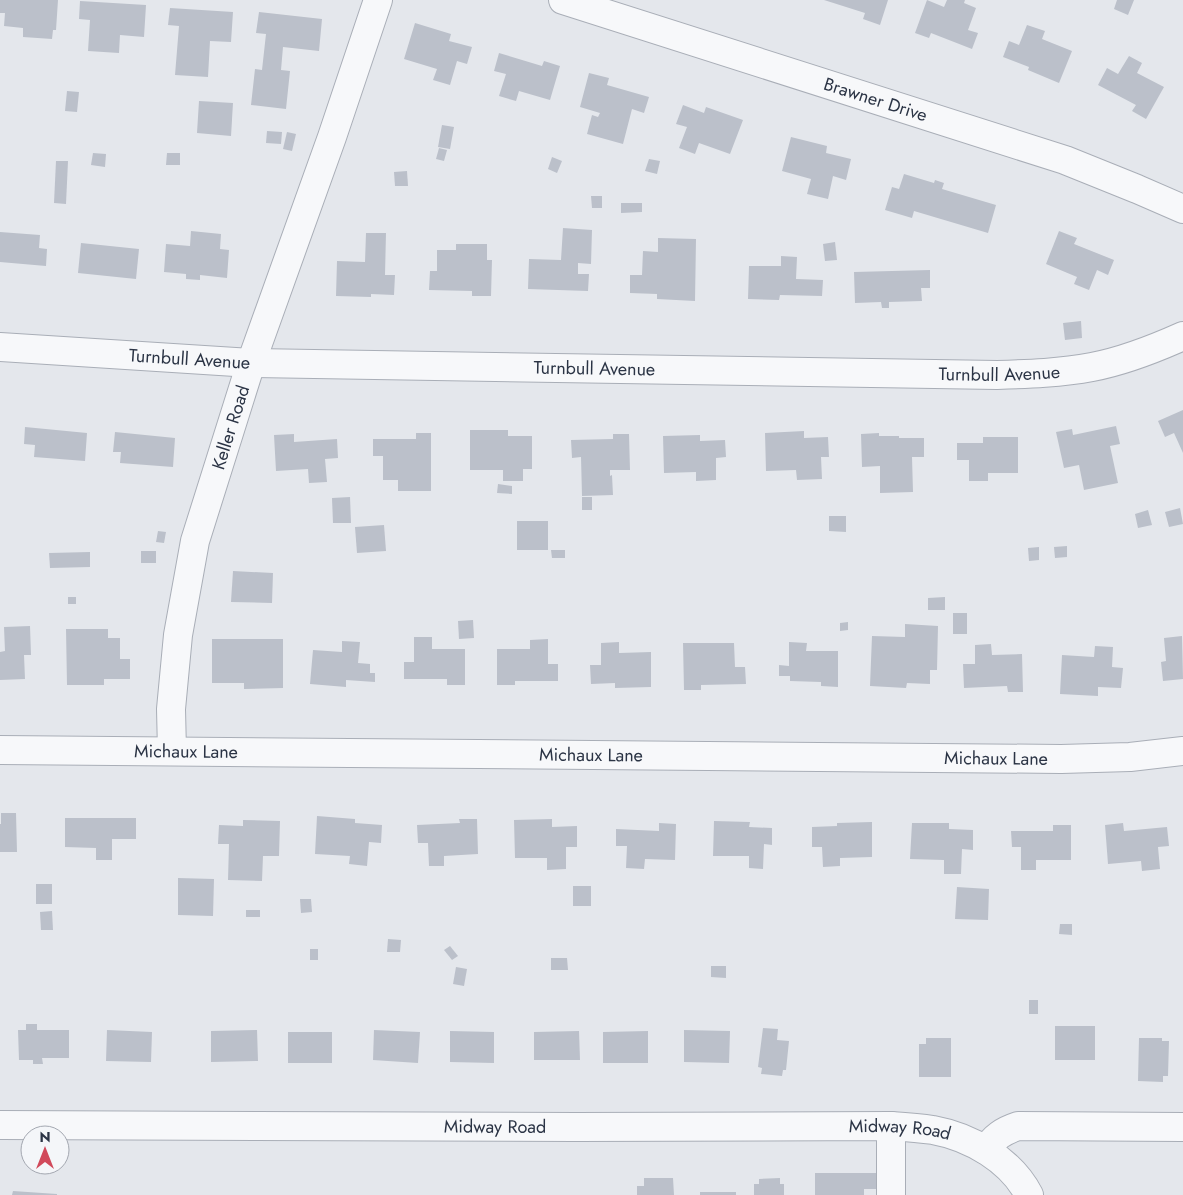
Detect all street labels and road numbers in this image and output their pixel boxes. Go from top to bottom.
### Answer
street label: Brawner Drive [820,71,931,128]
street label: Turnbull Avenue [128,342,251,376]
street label: Turnbull Avenue [533,355,655,383]
street label: Turnbull Avenue [938,359,1061,388]
street label: Keller Road [205,382,256,473]
street label: Michaux Lane [134,738,238,765]
street label: Michaux Lane [539,742,643,768]
street label: Michaux Lane [944,745,1048,772]
street label: Midway Road [849,1113,954,1147]
street label: Midway Road [444,1114,546,1140]

